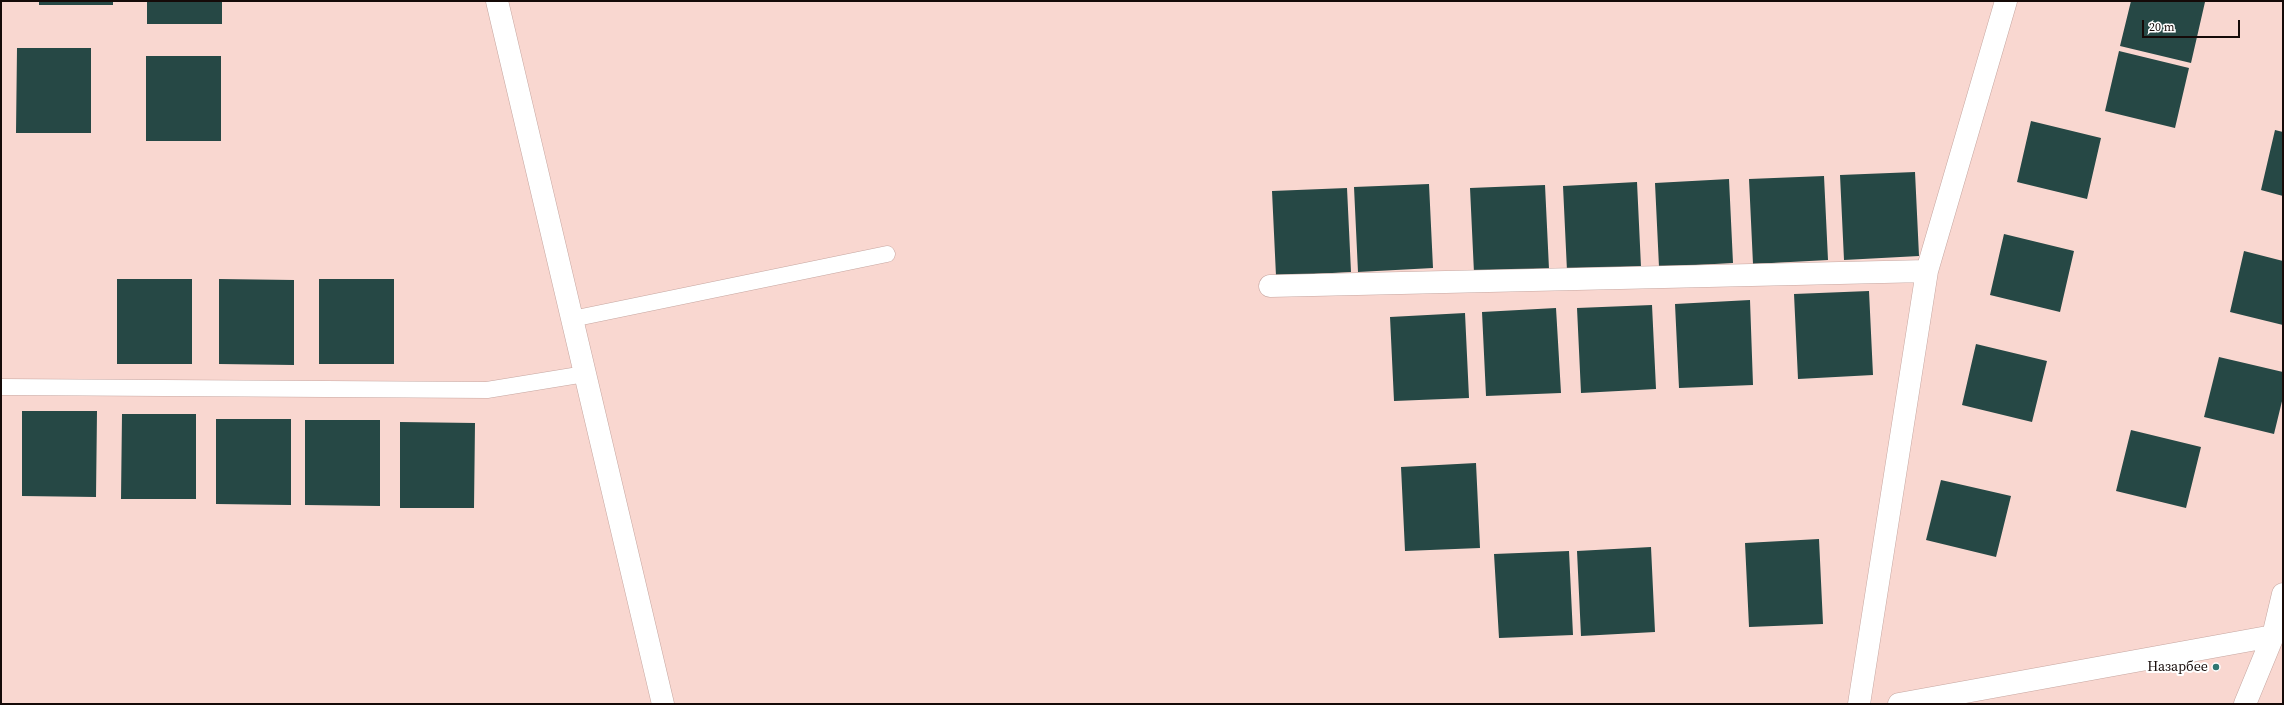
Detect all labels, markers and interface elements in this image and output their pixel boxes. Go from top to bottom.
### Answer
scale bar [2144,12,2242,38]
text: 20 m [2149,19,2175,35]
place label: Назарбее [2147,659,2208,675]
marker: Назарбее [2211,662,2221,672]

